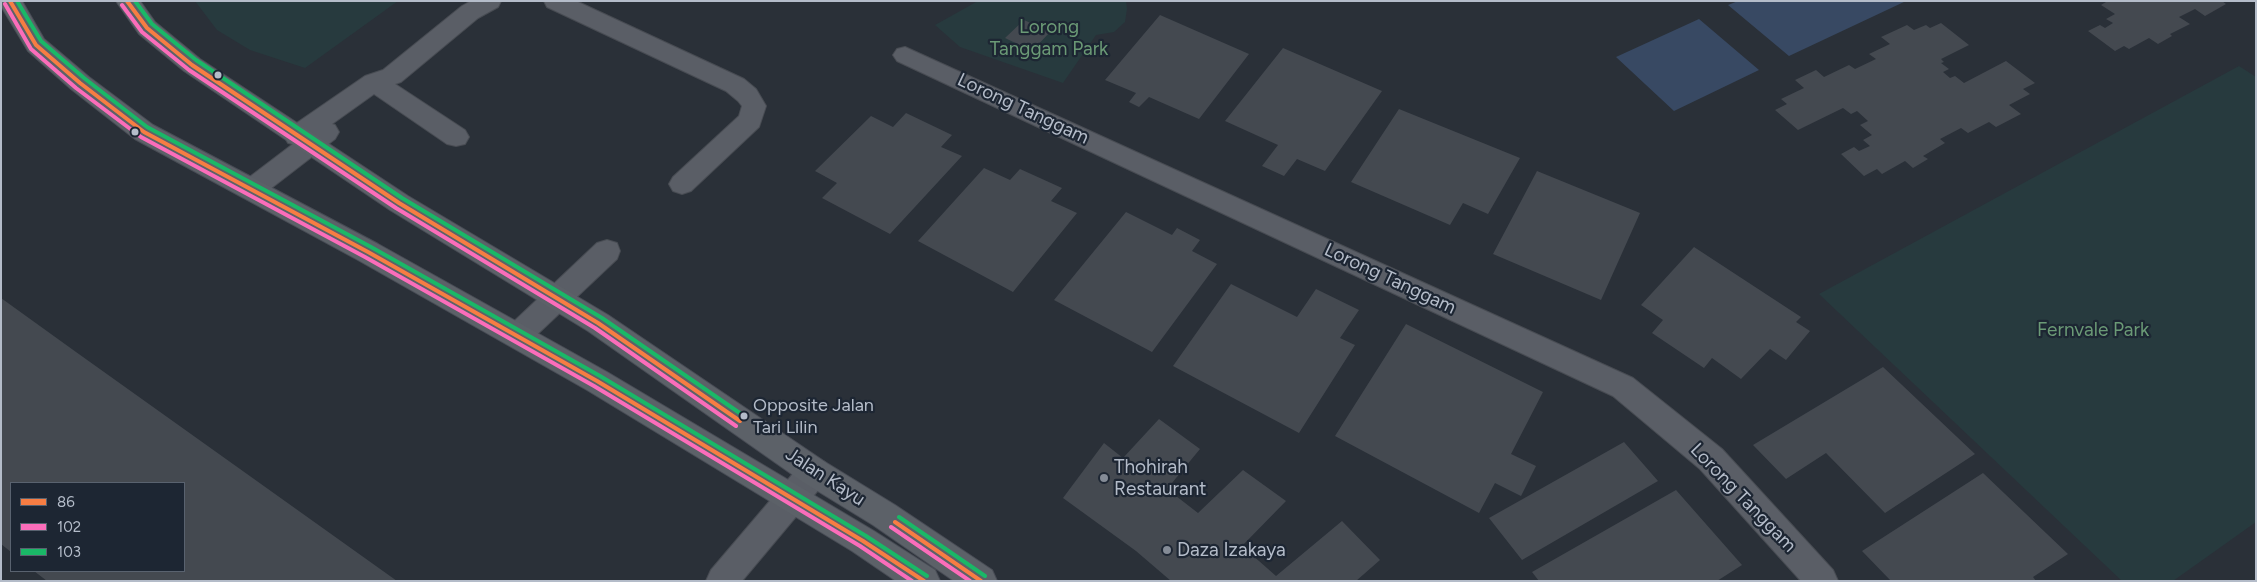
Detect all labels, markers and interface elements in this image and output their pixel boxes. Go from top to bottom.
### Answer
park label: Lorong Tanggam Park [990,16,1108,60]
street label: Lorong Tanggam [954,69,1092,149]
unlabelled marker [213,70,223,80]
unlabelled marker [130,127,140,137]
street label: Lorong Tanggam [1321,239,1459,319]
park label: Fernvale Park [2037,319,2149,341]
place label: Opposite Jalan Tari Lilin [753,395,874,438]
marker: Opposite Jalan Tari Lilin [739,411,749,421]
street label: Lorong Tanggam [1685,439,1801,557]
street label: Jalan Kayu [781,443,869,511]
place label: Thohirah Restaurant [1114,456,1206,500]
marker: Thohirah Restaurant [1098,472,1110,484]
legend [10,482,185,572]
text: 86 [57,493,75,511]
text: 102 [57,518,81,536]
place label: Daza Izakaya [1177,539,1286,561]
text: 103 [57,543,81,561]
marker: Daza Izakaya [1161,544,1173,556]

